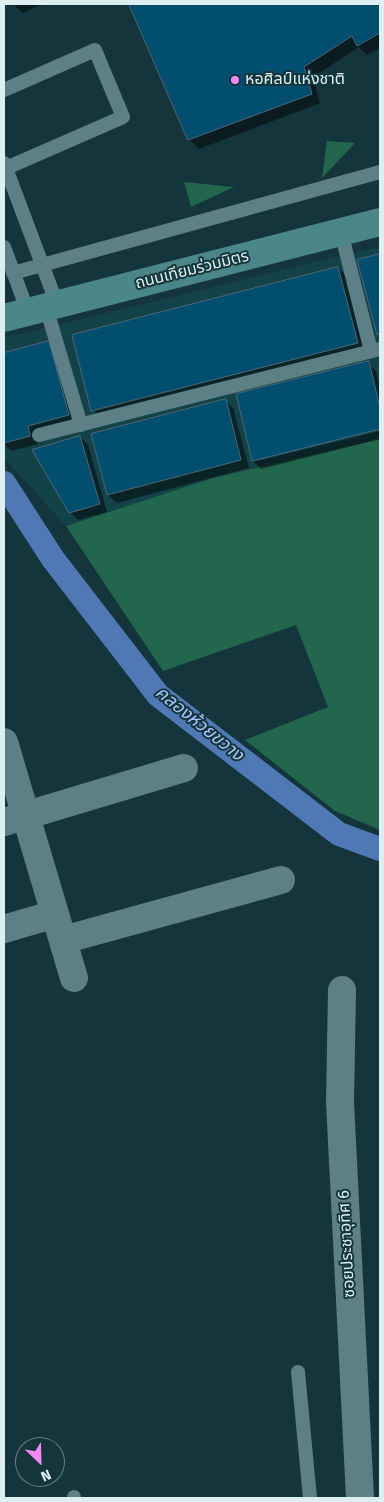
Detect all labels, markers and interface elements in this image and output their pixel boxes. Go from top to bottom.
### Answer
place label: หอศิลป์แห่งชาติ [245,70,345,90]
marker: หอศิลป์แห่งชาติ [229,74,241,86]
street label: ถนนเทียมร่วมมิตร [133,247,251,293]
water label: คลองห้วยขวาง [151,682,247,766]
street label: ซอยประชาอุทิศ 6 [335,1190,359,1298]
north arrow [15,1437,65,1487]
text: N [38,1466,54,1485]

